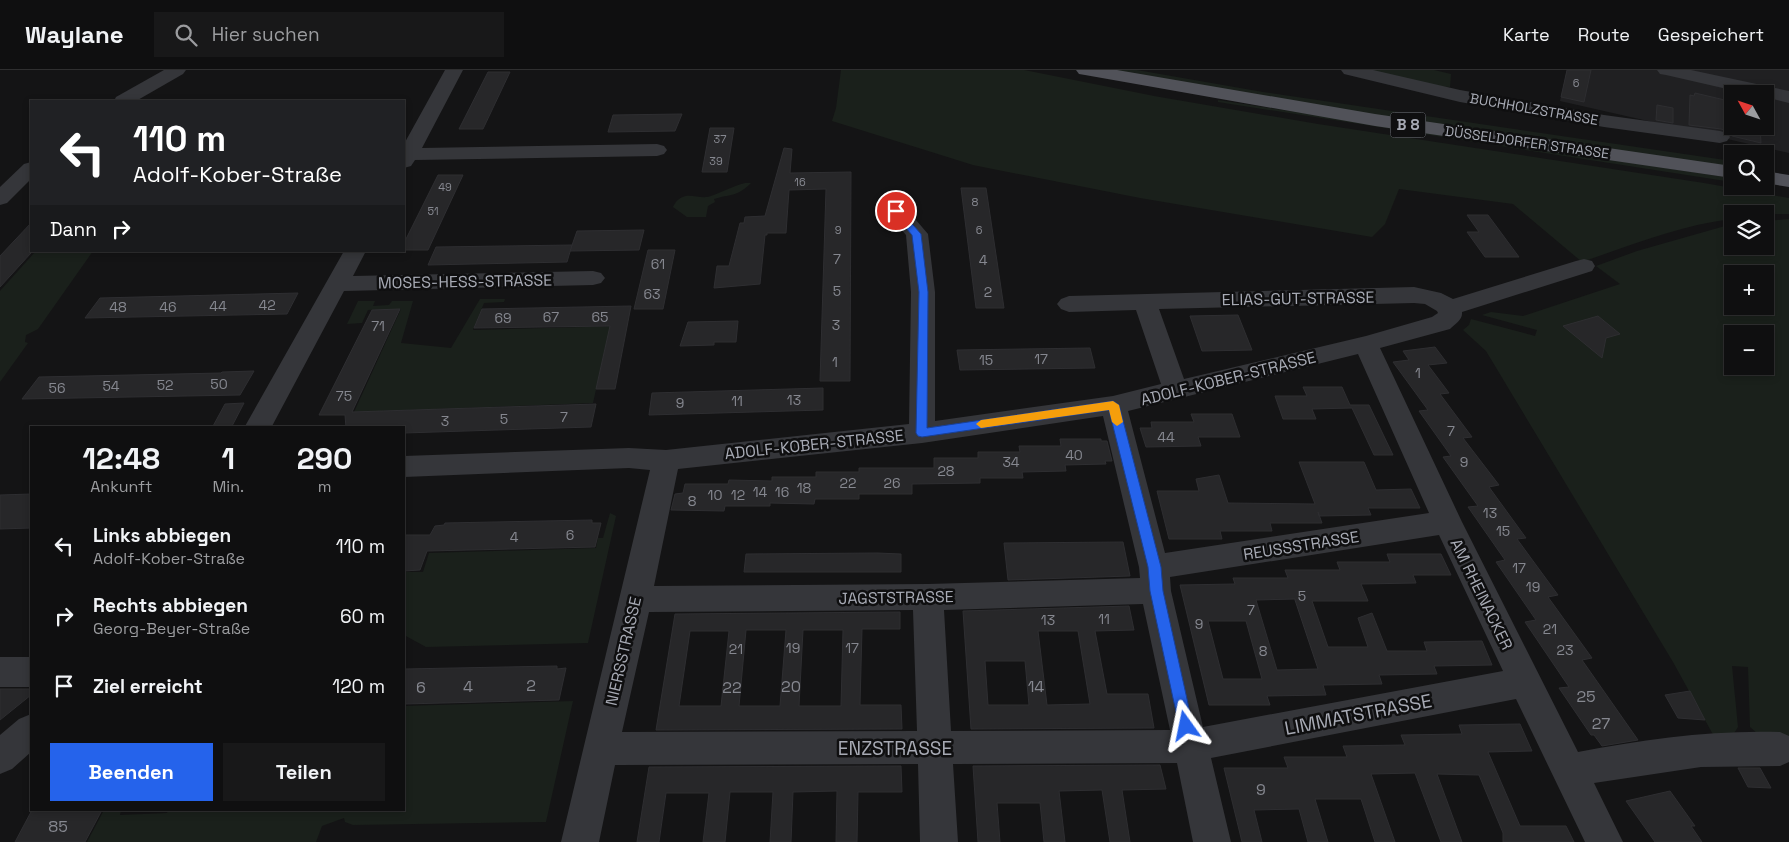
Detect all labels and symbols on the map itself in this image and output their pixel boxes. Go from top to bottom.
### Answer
house number: 6 [1573,76,1580,90]
north arrow [1724,85,1774,135]
street label: BUCHHOLZSTRASSE [1468,89,1600,129]
road number: B 8 [1390,112,1426,138]
street label: DÜSSELDORFER STRASSE [1444,122,1610,162]
house number: 37 [714,132,726,146]
house number: 39 [709,154,723,168]
house number: 16 [794,175,806,189]
house number: 49 [438,180,452,194]
pin [875,190,917,232]
house number: 8 [972,195,979,209]
house number: 51 [427,204,439,218]
house number: 9 [835,223,842,237]
house number: 6 [976,223,983,237]
house number: 7 [833,250,841,268]
house number: 4 [979,251,988,269]
house number: 61 [651,255,665,273]
street label: MOSES-HESS-STRASSE [378,269,552,294]
house number: 5 [833,282,841,300]
house number: 2 [984,283,992,301]
house number: 63 [643,285,661,303]
street label: ELIAS-GUT-STRASSE [1221,287,1375,310]
house number: 42 [258,296,276,314]
house number: 44 [209,297,227,315]
house number: 48 [109,298,127,316]
house number: 46 [159,298,177,316]
house number: 67 [543,308,559,326]
house number: 65 [592,308,608,326]
house number: 69 [494,309,512,327]
house number: 3 [832,316,840,334]
house number: 71 [371,317,385,335]
street label: ADOLF-KOBER-STRASSE [1138,347,1318,410]
house number: 17 [1034,350,1048,368]
house number: 15 [979,351,993,369]
house number: 1 [832,353,838,371]
house number: 1 [1415,364,1421,382]
house number: 50 [210,375,228,393]
house number: 52 [157,376,173,394]
house number: 54 [102,377,120,395]
house number: 56 [49,379,65,397]
house number: 75 [336,387,352,405]
house number: 13 [787,391,801,409]
house number: 11 [731,392,743,410]
house number: 9 [676,394,684,412]
house number: 7 [560,408,568,426]
house number: 5 [500,410,508,428]
house number: 3 [441,412,449,430]
house number: 7 [1447,422,1455,440]
street label: ADOLF-KOBER-STRASSE [723,425,905,464]
house number: 44 [1157,428,1175,446]
house number: 40 [1065,446,1083,464]
house number: 34 [1002,453,1020,471]
house number: 9 [1460,453,1468,471]
house number: 28 [937,462,955,480]
house number: 22 [840,474,856,492]
house number: 26 [883,474,901,492]
house number: 18 [797,479,812,497]
house number: 14 [753,483,768,501]
house number: 16 [775,483,789,501]
house number: 10 [708,486,722,504]
house number: 12 [731,486,745,504]
house number: 8 [688,492,697,510]
house number: 13 [1483,504,1497,522]
house number: 15 [1496,522,1510,540]
house number: 6 [566,526,574,544]
street label: REUSSSTRASSE [1242,526,1360,565]
house number: 4 [510,528,519,546]
street label: AM RHEINACKER [1446,535,1518,653]
house number: 17 [1512,559,1526,577]
house number: 19 [1526,578,1540,596]
street label: JAGSTSTRASSE [838,586,954,609]
house number: 5 [1298,587,1306,605]
street label: NIERSSTRASSE [601,595,646,708]
house number: 7 [1247,601,1255,619]
house number: 11 [1098,610,1110,628]
house number: 13 [1041,611,1055,629]
house number: 9 [1195,615,1203,633]
house number: 21 [1543,620,1557,638]
house number: 19 [786,639,800,657]
house number: 17 [845,639,859,657]
house number: 21 [729,640,743,658]
house number: 23 [1557,641,1573,659]
house number: 8 [1259,642,1268,660]
house number: 2 [526,675,536,696]
house number: 4 [463,676,473,697]
house number: 20 [781,676,801,697]
house number: 14 [1028,676,1044,697]
house number: 6 [416,677,426,698]
house number: 22 [722,677,742,698]
house number: 25 [1576,686,1596,707]
street label: LIMMATSTRASSE [1282,688,1434,741]
position arrow [1159,699,1211,751]
house number: 27 [1592,713,1610,734]
street label: ENZSTRASSE [838,736,952,761]
house number: 9 [1256,779,1266,800]
house number: 85 [48,816,68,837]

